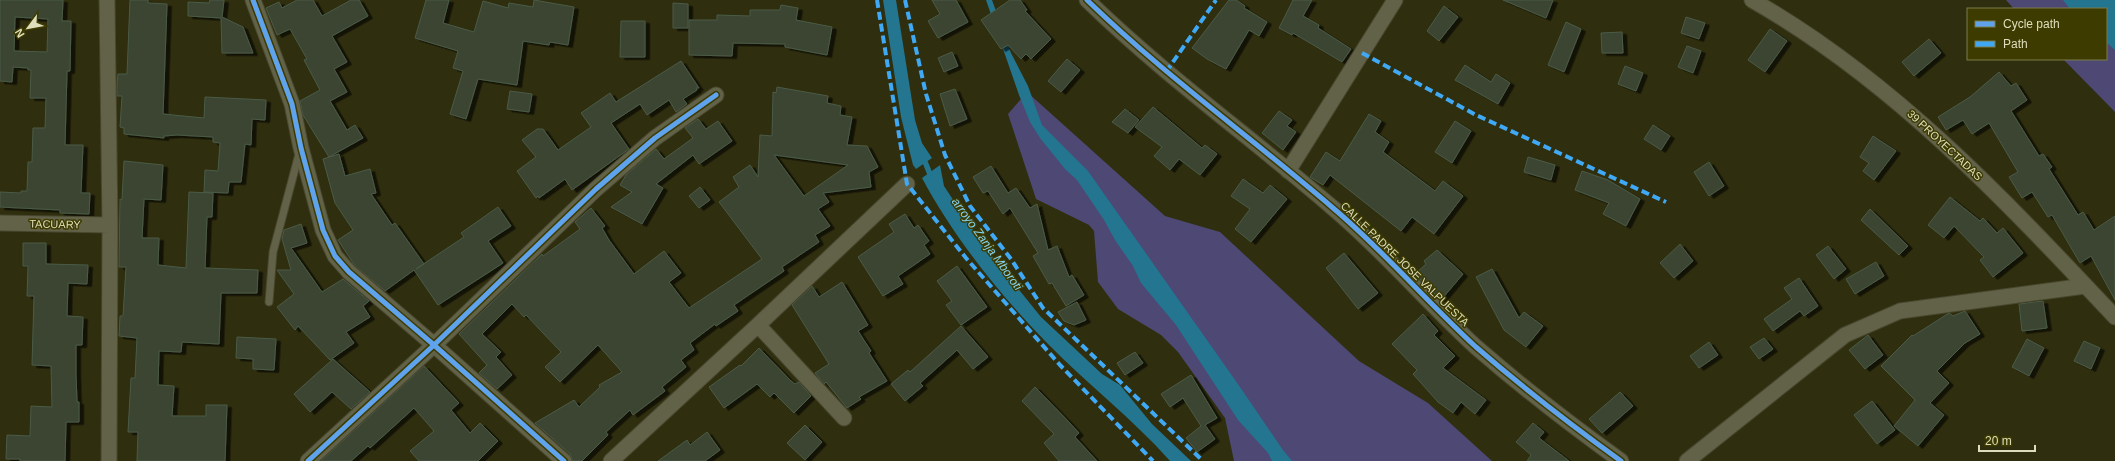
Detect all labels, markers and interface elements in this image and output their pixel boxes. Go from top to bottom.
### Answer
north arrow [8,8,48,48]
legend [1967,8,2107,60]
text: Cycle path [2003,17,2060,31]
text: N [12,27,27,40]
text: Path [2003,37,2028,51]
street label: 39 PROYECTADAS [1905,107,1985,183]
water label: arroyo Zanja Mboroti [949,195,1025,293]
street label: CALLE PADRE JOSE VALPUESTA [1339,200,1472,329]
street label: TACUARY [29,218,82,230]
scale bar [1979,427,2035,453]
text: 20 m [1985,434,2012,448]

